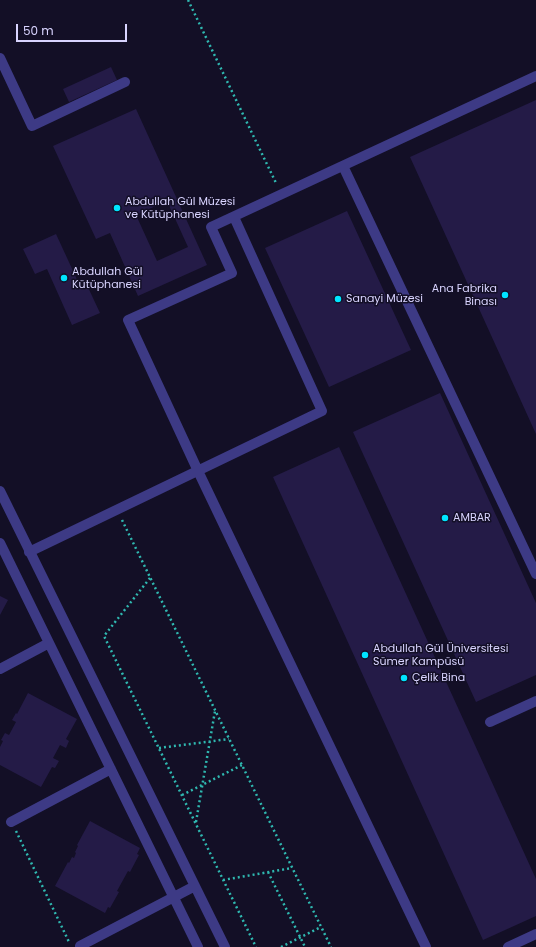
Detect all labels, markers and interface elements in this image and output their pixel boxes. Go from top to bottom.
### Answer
scale bar [18,16,129,42]
text: 50 m [23,22,54,39]
place label: Abdullah Gül Müzesi ve Kütüphanesi [125,195,235,221]
marker: Abdullah Gül Müzesi ve Kütüphanesi [112,203,122,213]
place label: Abdullah Gül Kütüphanesi [72,265,142,291]
marker: Abdullah Gül Kütüphanesi [59,273,69,283]
place label: Ana Fabrika Binası [432,282,497,308]
marker: Ana Fabrika Binası [500,290,510,300]
place label: Sanayi Müzesi [346,292,423,306]
marker: Sanayi Müzesi [333,294,343,304]
place label: AMBAR [453,511,491,525]
marker: AMBAR [440,513,450,523]
place label: Abdullah Gül Üniversitesi Sümer Kampüsü [373,642,508,668]
marker: Abdullah Gül Üniversitesi Sümer Kampüsü [360,650,370,660]
place label: Çelik Bina [412,671,465,685]
marker: Çelik Bina [399,673,409,683]

